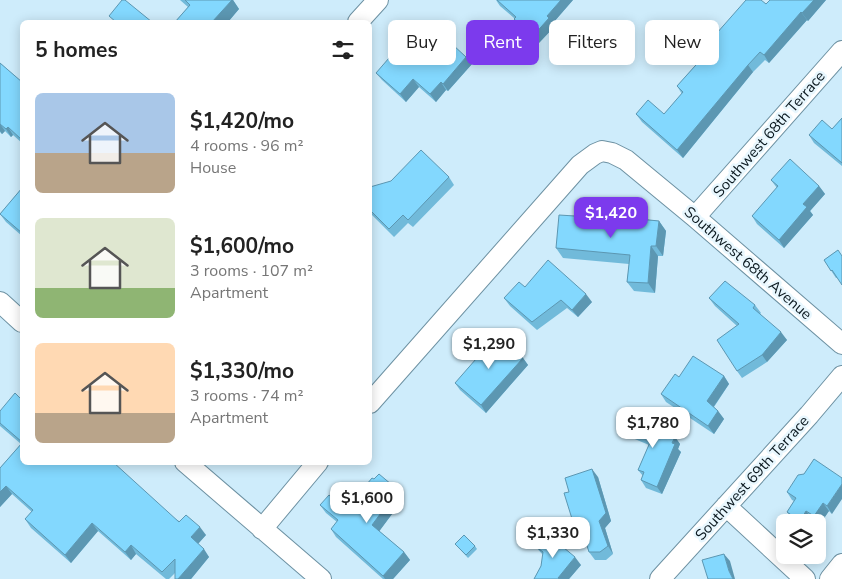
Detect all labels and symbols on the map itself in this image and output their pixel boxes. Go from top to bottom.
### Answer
street label: Southwest 68th Terrace [709,67,829,201]
pin: $1,420 [570,196,652,239]
street label: Southwest 68th Avenue [680,202,816,324]
pin: $1,290 [448,328,530,370]
pin: $1,780 [612,406,694,449]
street label: Southwest 69th Terrace [691,411,813,545]
pin: $1,600 [326,482,408,524]
pin: $1,330 [512,516,594,559]

